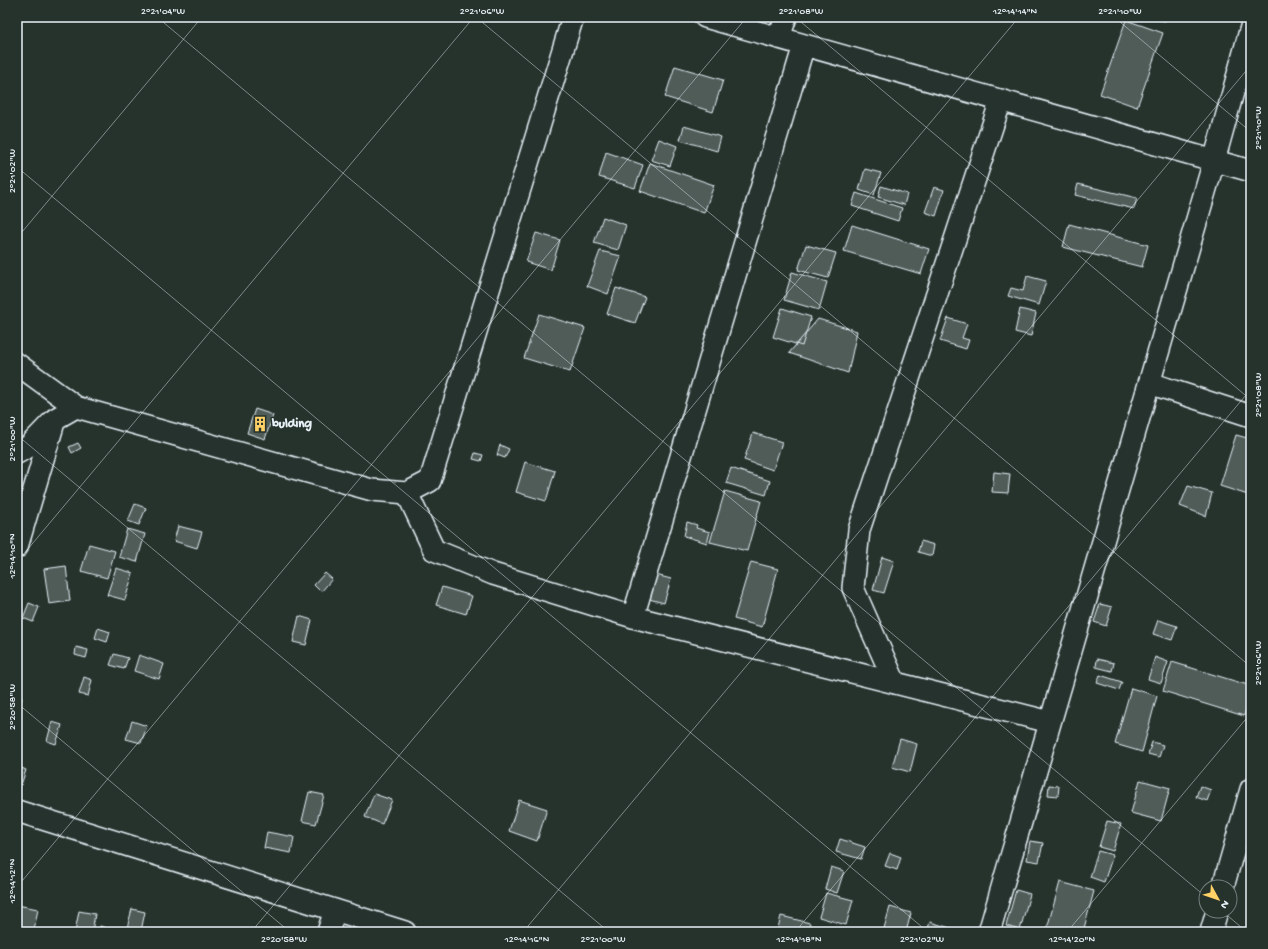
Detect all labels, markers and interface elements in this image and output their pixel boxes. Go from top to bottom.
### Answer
text: 2°21'04"W [141,6,185,18]
text: 2°21'06"W [460,6,505,18]
text: 2°21'08"W [779,6,824,18]
text: 12°14'14"N [992,6,1038,18]
text: 2°21'10"W [1098,6,1142,18]
text: 2°21'10"W [1253,106,1265,150]
text: 2°21'02"W [7,148,19,193]
text: 2°21'08"W [1253,372,1265,417]
building icon: bulding [251,415,269,433]
text: 2°21'00"W [7,416,19,461]
place label: bulding [271,417,312,432]
text: 12°14'10"N [7,533,19,580]
text: 2°21'06"W [1253,640,1265,685]
text: 2°20'58"W [7,684,19,730]
text: 12°14'12"N [7,858,19,904]
north arrow [1198,879,1238,919]
text: N [1217,898,1231,911]
text: 2°20'58"W [261,934,307,946]
text: 12°14'16"N [504,934,550,946]
text: 2°21'00"W [581,934,626,946]
text: 12°14'18"N [776,934,822,946]
text: 2°21'02"W [900,934,945,946]
text: 12°14'20"N [1048,934,1095,946]

